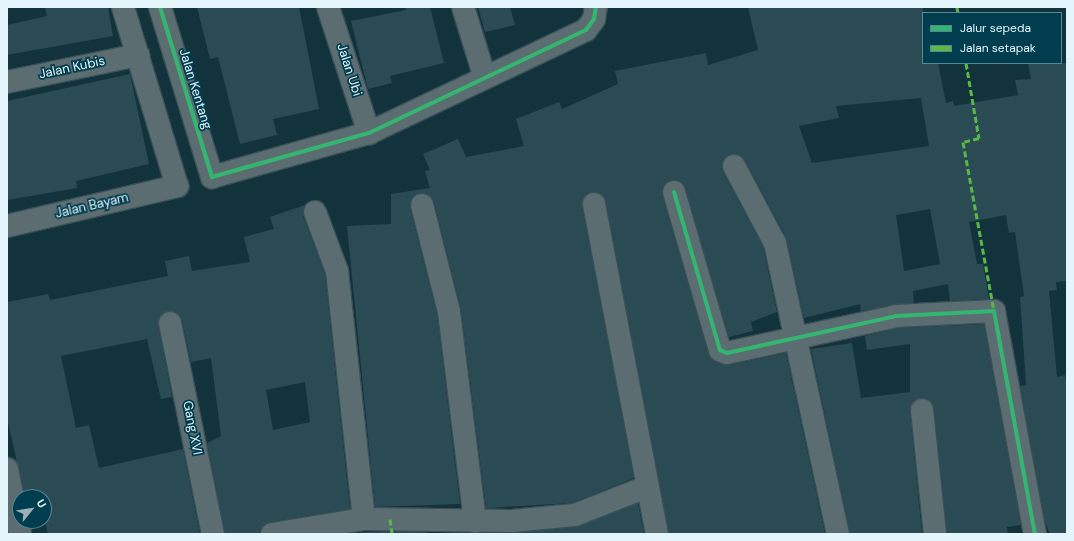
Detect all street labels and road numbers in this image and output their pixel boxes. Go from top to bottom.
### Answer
street label: Jalan Ubi [333,42,365,98]
street label: Jalan Kentang [175,47,215,131]
street label: Jalan Kubis [38,53,106,83]
street label: Jalan Bayam [54,190,130,222]
street label: Gang XVI [179,400,205,456]

